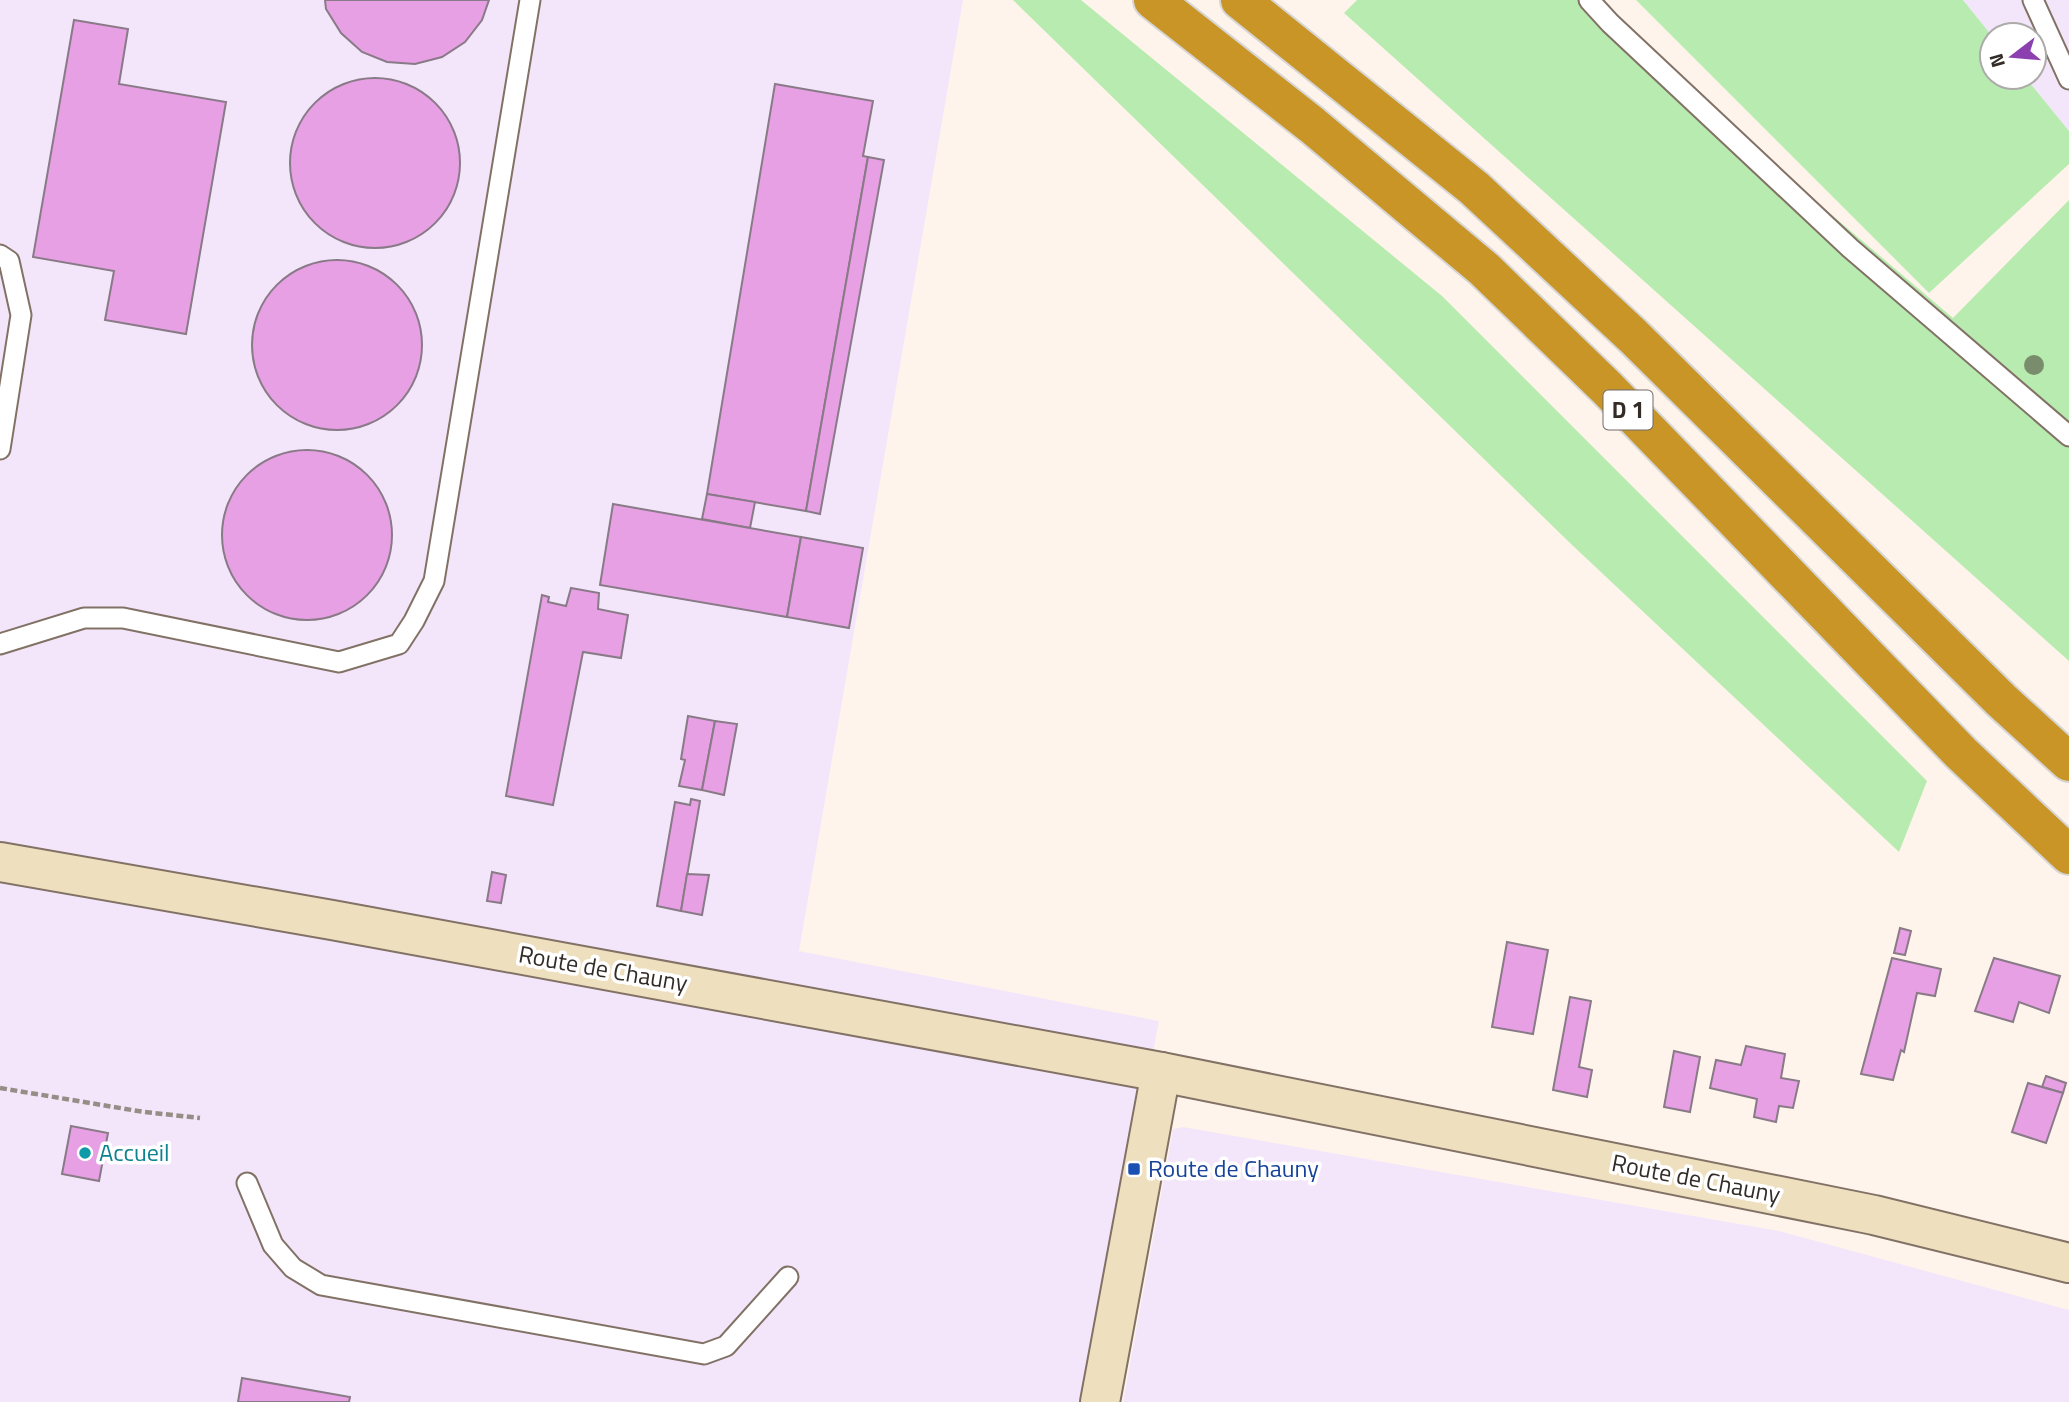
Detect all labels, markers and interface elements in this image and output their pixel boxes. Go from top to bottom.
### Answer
north arrow [1978,21,2048,91]
text: N [1980,50,2012,71]
road number: D 1 [1604,390,1652,430]
street label: Route de Chauny [516,935,691,1001]
place label: Accueil [99,1134,170,1170]
street label: Route de Chauny [1609,1144,1784,1212]
marker: Accueil [77,1145,93,1161]
place label: Route de Chauny [1148,1150,1319,1186]
marker: Route de Chauny [1126,1161,1142,1177]

